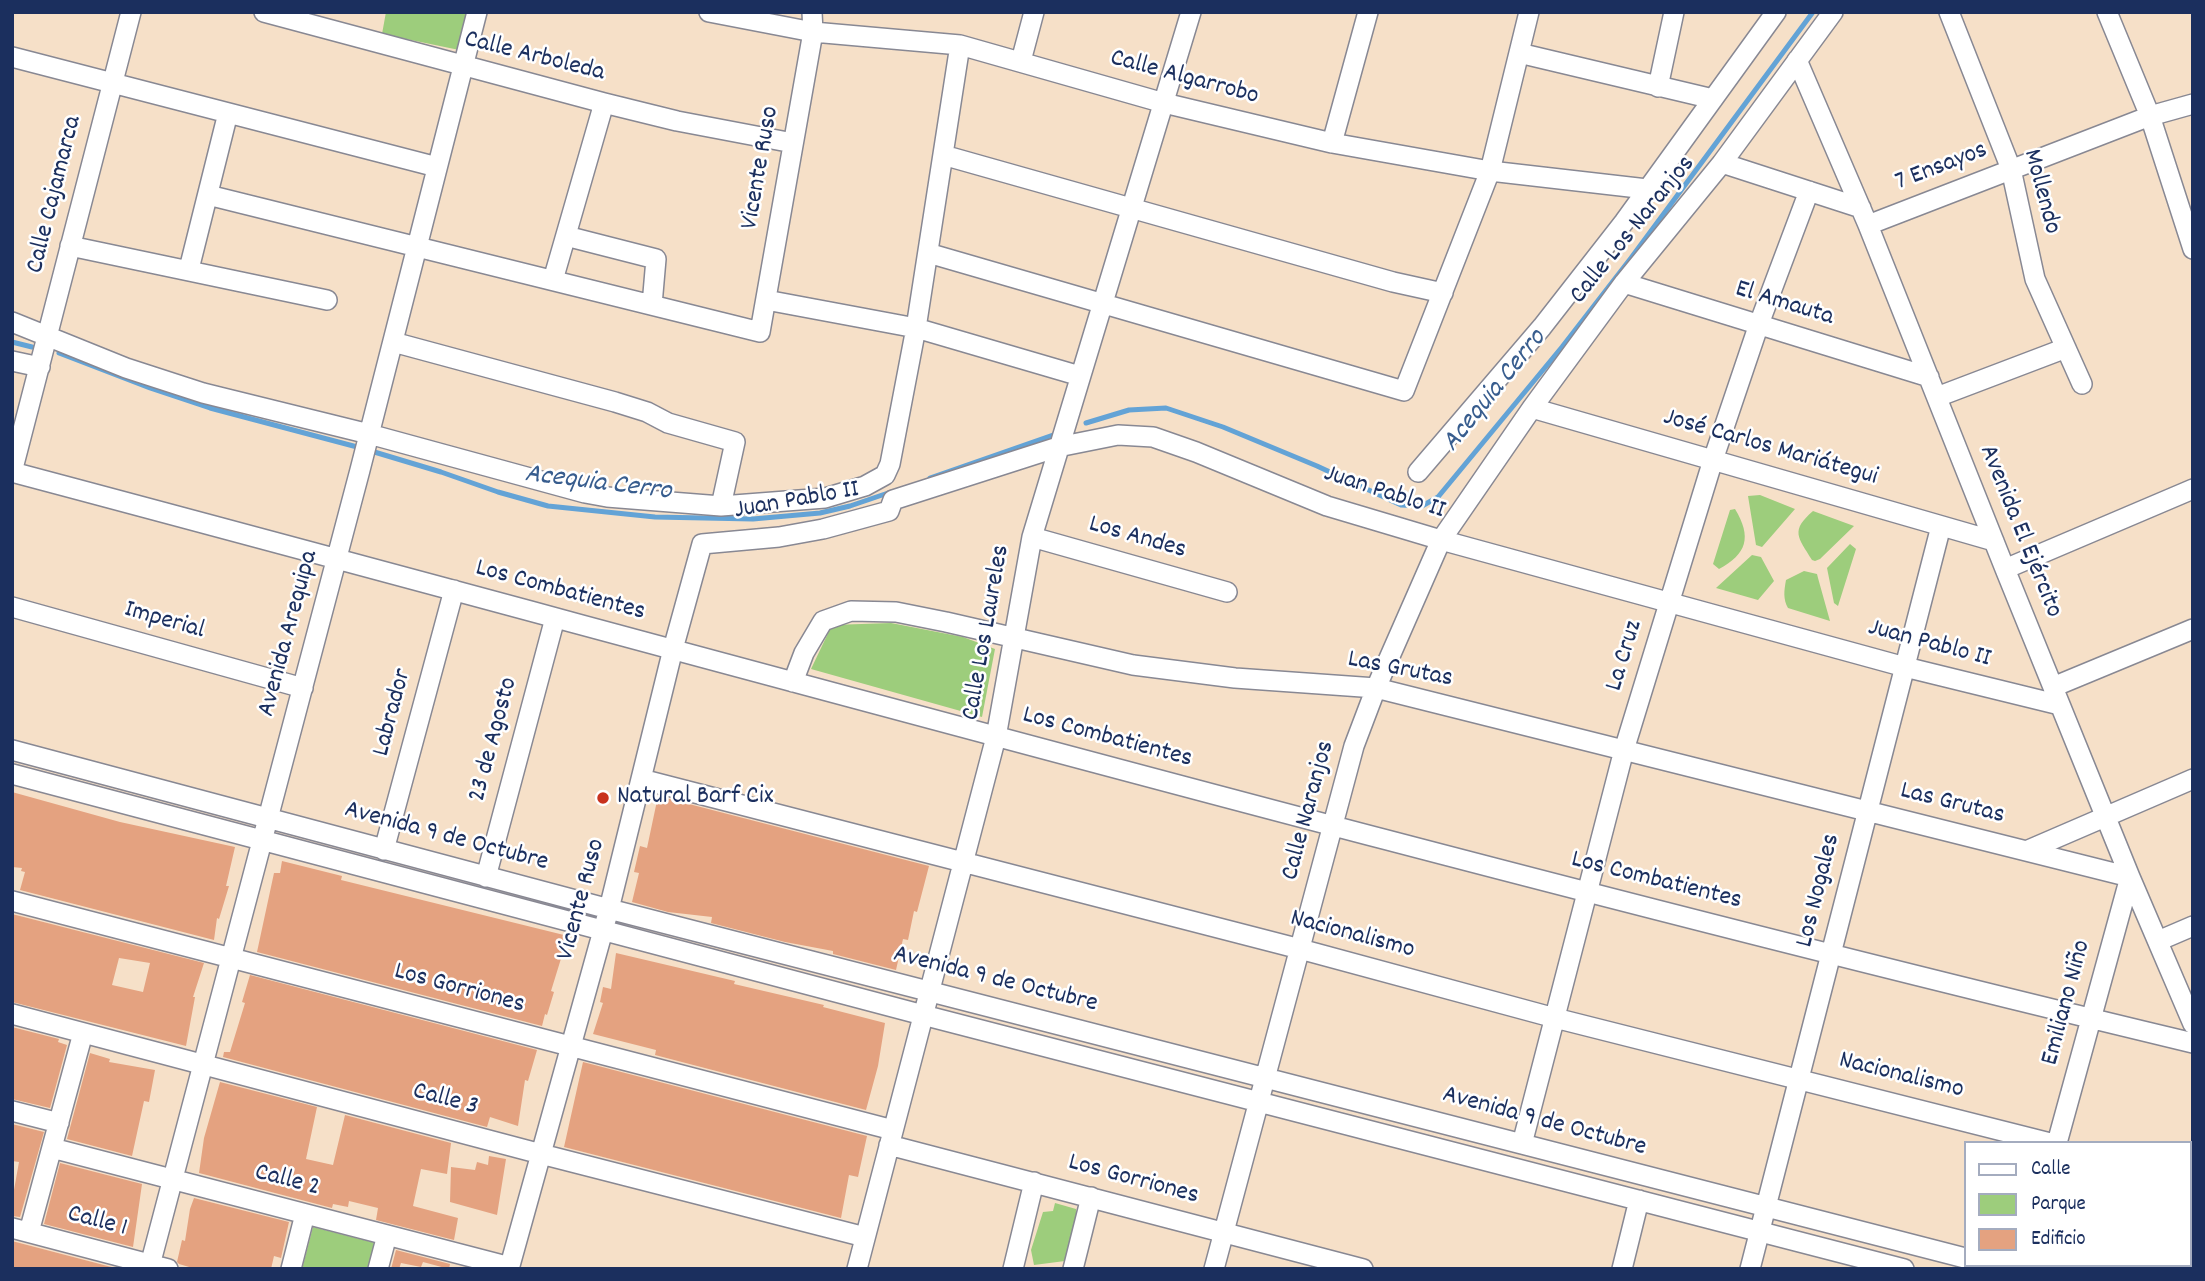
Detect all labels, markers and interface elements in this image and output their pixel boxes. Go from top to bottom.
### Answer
street label: Calle Arboleda [461,26,607,90]
street label: Calle Algarrobo [1106,44,1262,114]
street label: Vicente Ruso [736,104,788,232]
street label: Calle Cajamarca [21,113,91,277]
street label: 7 Ensayos [1892,136,1992,200]
street label: Mollendo [2014,146,2066,238]
street label: Calle Los Naranjos [1565,150,1703,312]
street label: El Amauta [1731,275,1837,335]
water label: Acequia Cerro [1437,324,1555,460]
street label: José Carlos Mariátegui [1659,403,1881,495]
street label: Avenida El Ejército [1970,441,2068,623]
water label: Acequia Cerro [523,459,673,511]
street label: Juan Pablo II [1319,460,1449,528]
street label: Juan Pablo II [732,476,862,528]
street label: Los Andes [1085,510,1189,568]
street label: Calle Los Laureles [957,543,1019,723]
street label: Avenida Arequipa [253,548,327,720]
street label: Los Combatientes [472,554,648,630]
street label: Imperial [120,596,208,648]
street label: Juan Pablo II [1864,614,1994,676]
street label: La Cruz [1601,617,1651,695]
street label: Las Grutas [1345,646,1455,696]
street label: Labrador [367,666,421,760]
street label: 23 de Agosto [463,674,527,806]
street label: Los Combatientes [1019,701,1195,777]
street label: Calle Naranjos [1276,738,1344,884]
street label: Las Grutas [1897,777,2007,833]
place label: Natural Barf Cix [617,782,773,814]
marker: Natural Barf Cix [595,790,611,806]
street label: Avenida 9 de Octubre [341,796,551,880]
street label: Los Nogales [1791,831,1849,951]
street label: Vicente Ruso [552,836,614,964]
street label: Los Combatientes [1568,846,1744,918]
street label: Nacionalismo [1286,904,1418,968]
street label: Emiliano Niño [2036,937,2100,1069]
street label: Avenida 9 de Octubre [890,941,1100,1021]
street label: Los Gorriones [390,958,528,1022]
street label: Nacionalismo [1835,1046,1967,1108]
street label: Calle 3 [409,1077,481,1125]
street label: Avenida 9 de Octubre [1439,1081,1649,1165]
legend [1964,1141,2191,1267]
street label: Los Gorriones [1064,1149,1202,1213]
text: Calle [2031,1155,2070,1185]
street label: Calle 2 [251,1158,323,1206]
text: Parque [2031,1190,2086,1220]
street label: Calle 1 [64,1200,130,1246]
text: Edificio [2031,1225,2086,1255]

